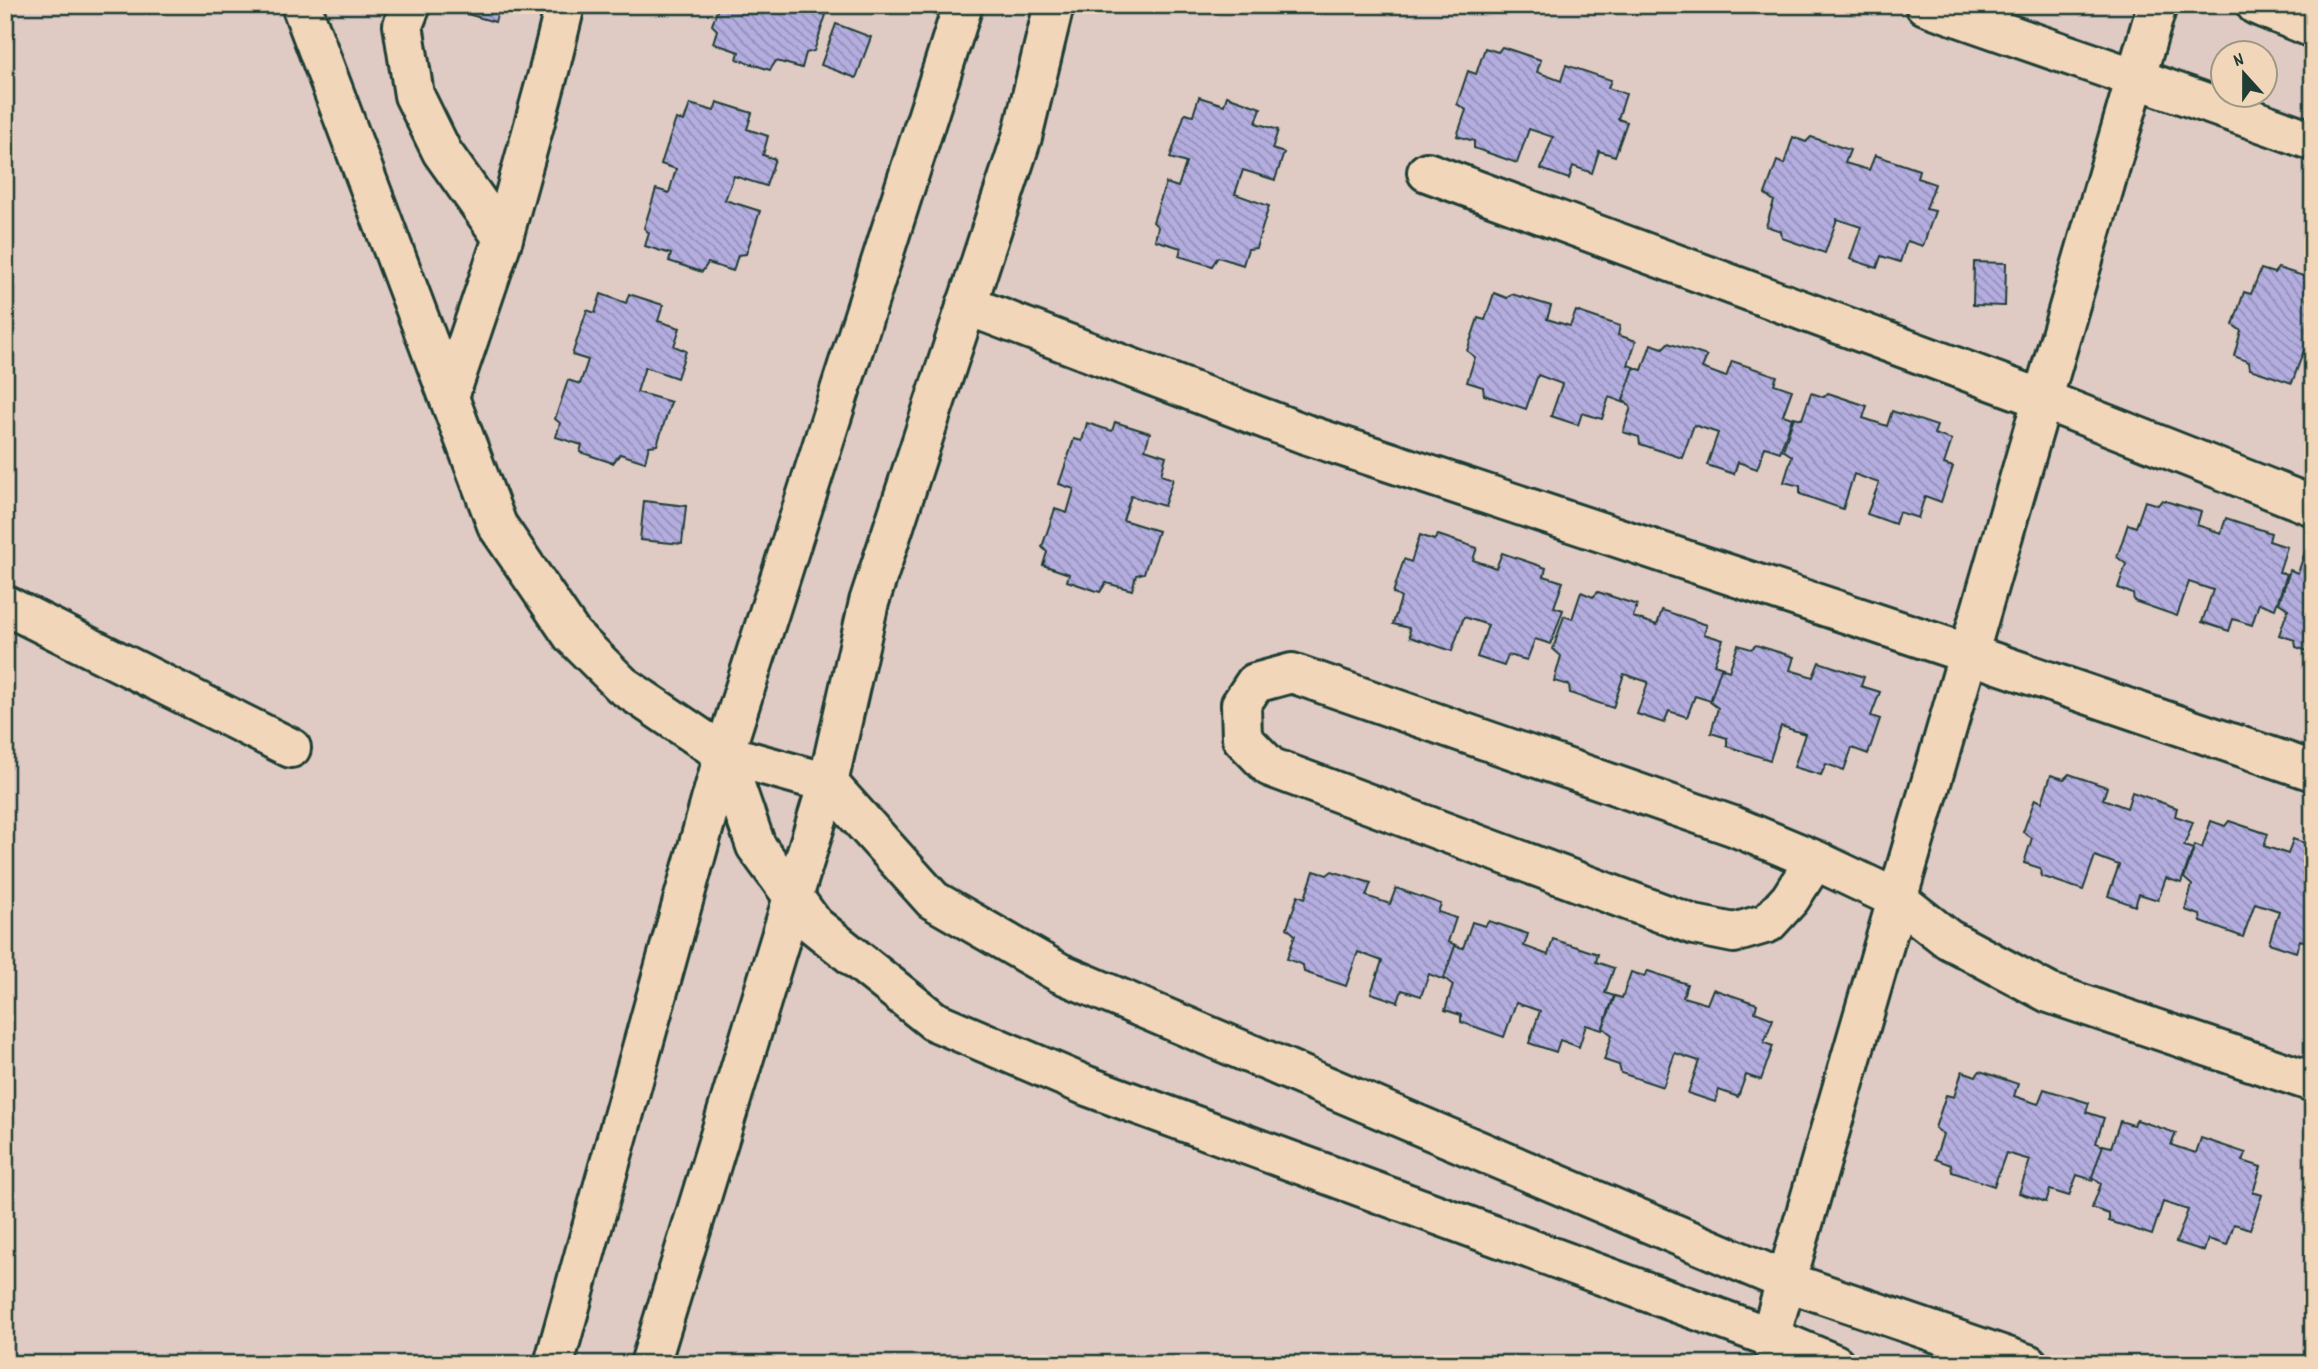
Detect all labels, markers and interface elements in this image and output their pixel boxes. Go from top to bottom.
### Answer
north arrow [2210,38,2280,108]
text: N [2230,47,2248,76]

